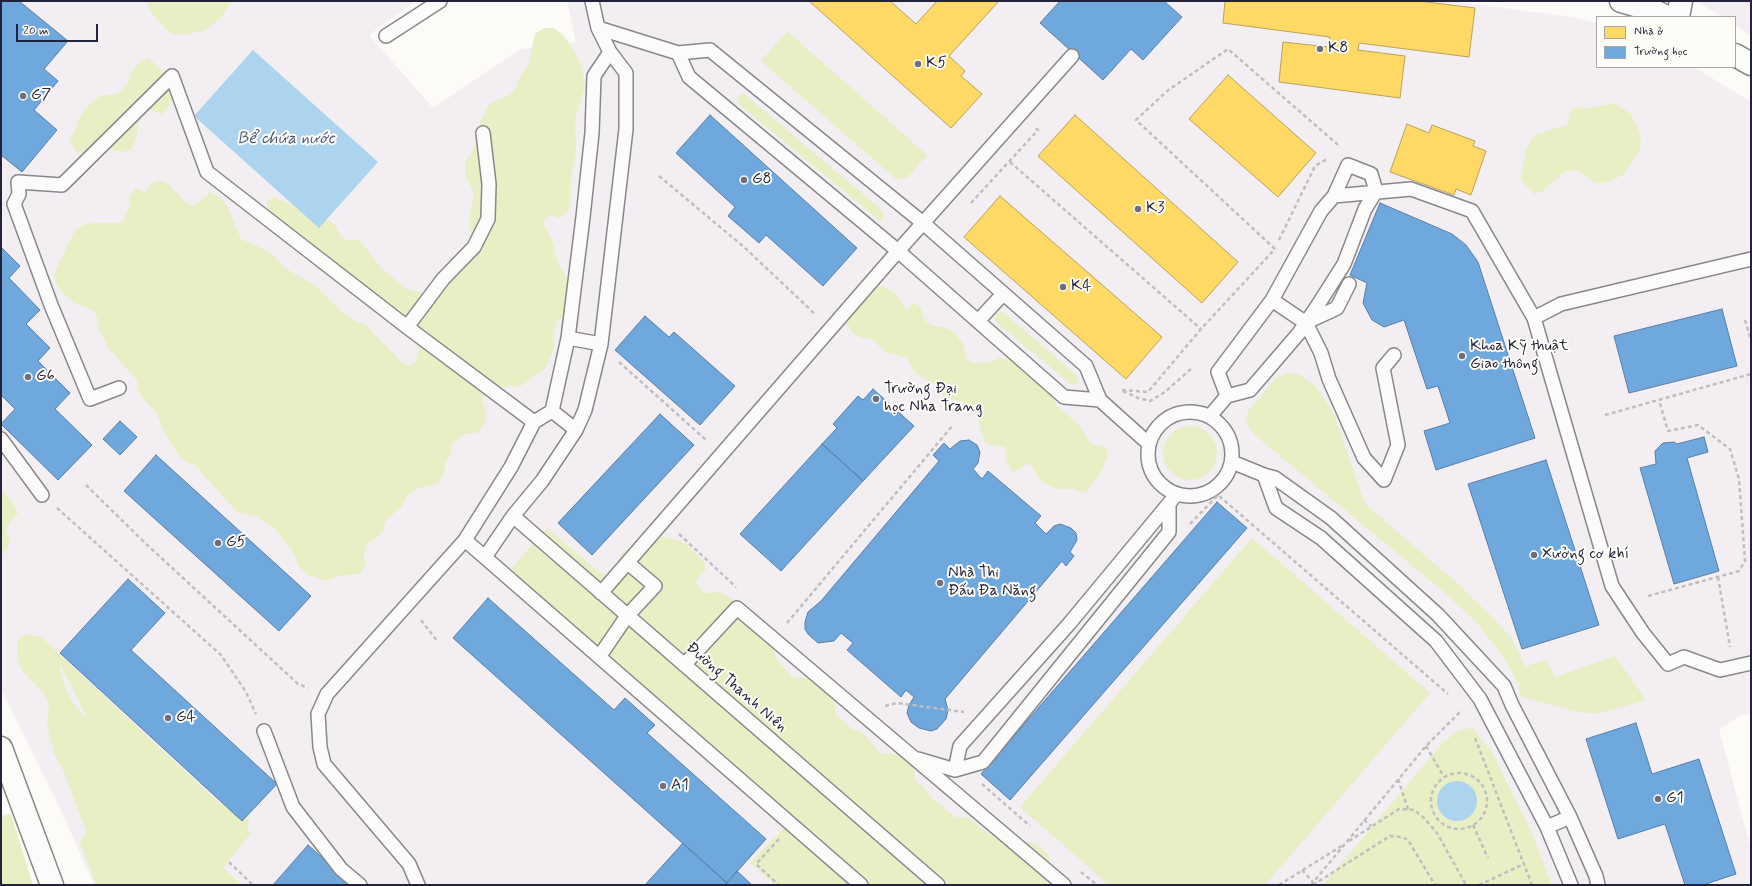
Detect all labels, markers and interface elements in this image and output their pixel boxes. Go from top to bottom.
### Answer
scale bar [18,16,100,42]
legend [1596,16,1736,68]
text: 20 m [23,23,49,39]
text: Nhà ở [1634,24,1663,40]
place label: K8 [1328,39,1348,59]
marker: K8 [1315,44,1325,54]
text: Trường học [1634,44,1687,60]
place label: K5 [926,54,947,74]
marker: K5 [913,59,923,69]
place label: G7 [31,86,51,106]
marker: G7 [18,91,28,101]
water label: Bể chứa nước [237,129,335,149]
place label: G8 [752,170,772,190]
marker: G8 [739,175,749,185]
place label: K3 [1146,199,1165,219]
marker: K3 [1133,204,1143,214]
place label: K4 [1071,277,1092,297]
marker: K4 [1058,282,1068,292]
place label: Khoa Kỹ thuật Giao thông [1470,337,1568,375]
marker: Khoa Kỹ thuật Giao thông [1457,351,1467,361]
place label: G6 [36,367,55,387]
marker: G6 [23,372,33,382]
place label: Trường Đại học Nha Trang [884,380,982,418]
marker: Trường Đại học Nha Trang [871,394,881,404]
place label: G5 [226,533,246,553]
marker: G5 [213,538,223,548]
place label: Xưởng cơ khí [1542,545,1629,565]
marker: Xưởng cơ khí [1529,550,1539,560]
place label: Nhà Thi Đấu Đa Năng [948,564,1036,602]
marker: Nhà Thi Đấu Đa Năng [935,578,945,588]
street label: Đường Thanh Niên [681,639,791,737]
place label: G4 [176,708,196,728]
marker: G4 [163,713,173,723]
place label: A1 [671,776,689,796]
marker: A1 [658,781,668,791]
place label: G1 [1666,789,1684,809]
marker: G1 [1653,794,1663,804]

